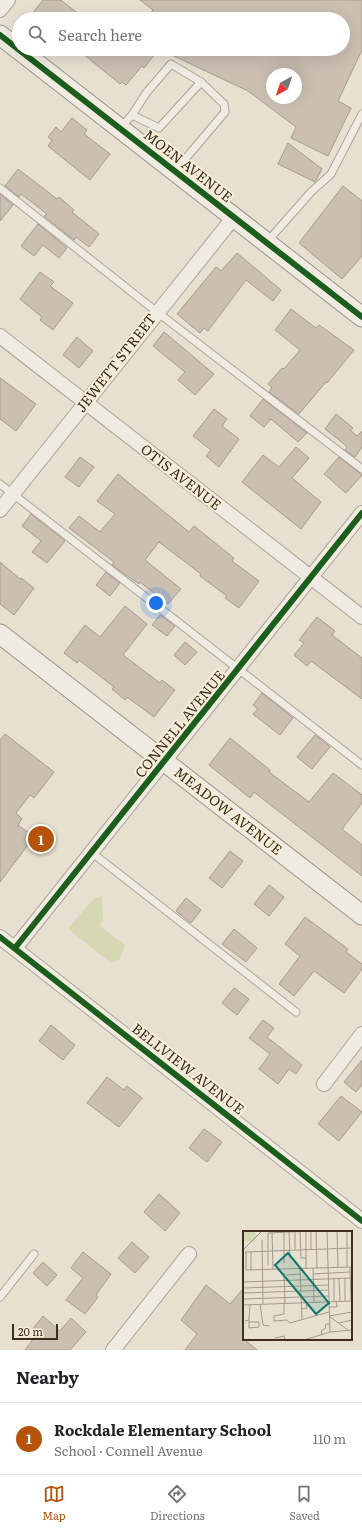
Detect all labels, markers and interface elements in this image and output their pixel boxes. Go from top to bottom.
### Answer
search box [12,12,350,56]
icon: search [26,23,48,45]
text: Search here [58,23,142,46]
north arrow [266,68,302,104]
street label: MOEN AVENUE [140,124,237,206]
street label: JEWETT STREET [70,309,160,416]
street label: OTIS AVENUE [137,438,226,514]
your location [146,593,166,613]
street label: CONNELL AVENUE [130,665,229,781]
street label: MEADOW AVENUE [170,762,287,859]
pin: 1 [28,824,54,854]
street label: BELLVIEW AVENUE [128,1018,249,1119]
inset map [243,1231,352,1340]
scale bar [12,1322,58,1341]
text: 20 m [18,1323,43,1339]
text: Nearby [16,1364,79,1389]
text: Rockdale Elementary School [54,1418,271,1441]
text: 1 [26,1429,32,1448]
text: 110 m [313,1429,346,1448]
text: School · Connell Avenue [54,1441,203,1460]
tab: Map [42,1483,66,1523]
tab: Directions [150,1483,205,1523]
tab: Saved [289,1483,320,1523]

